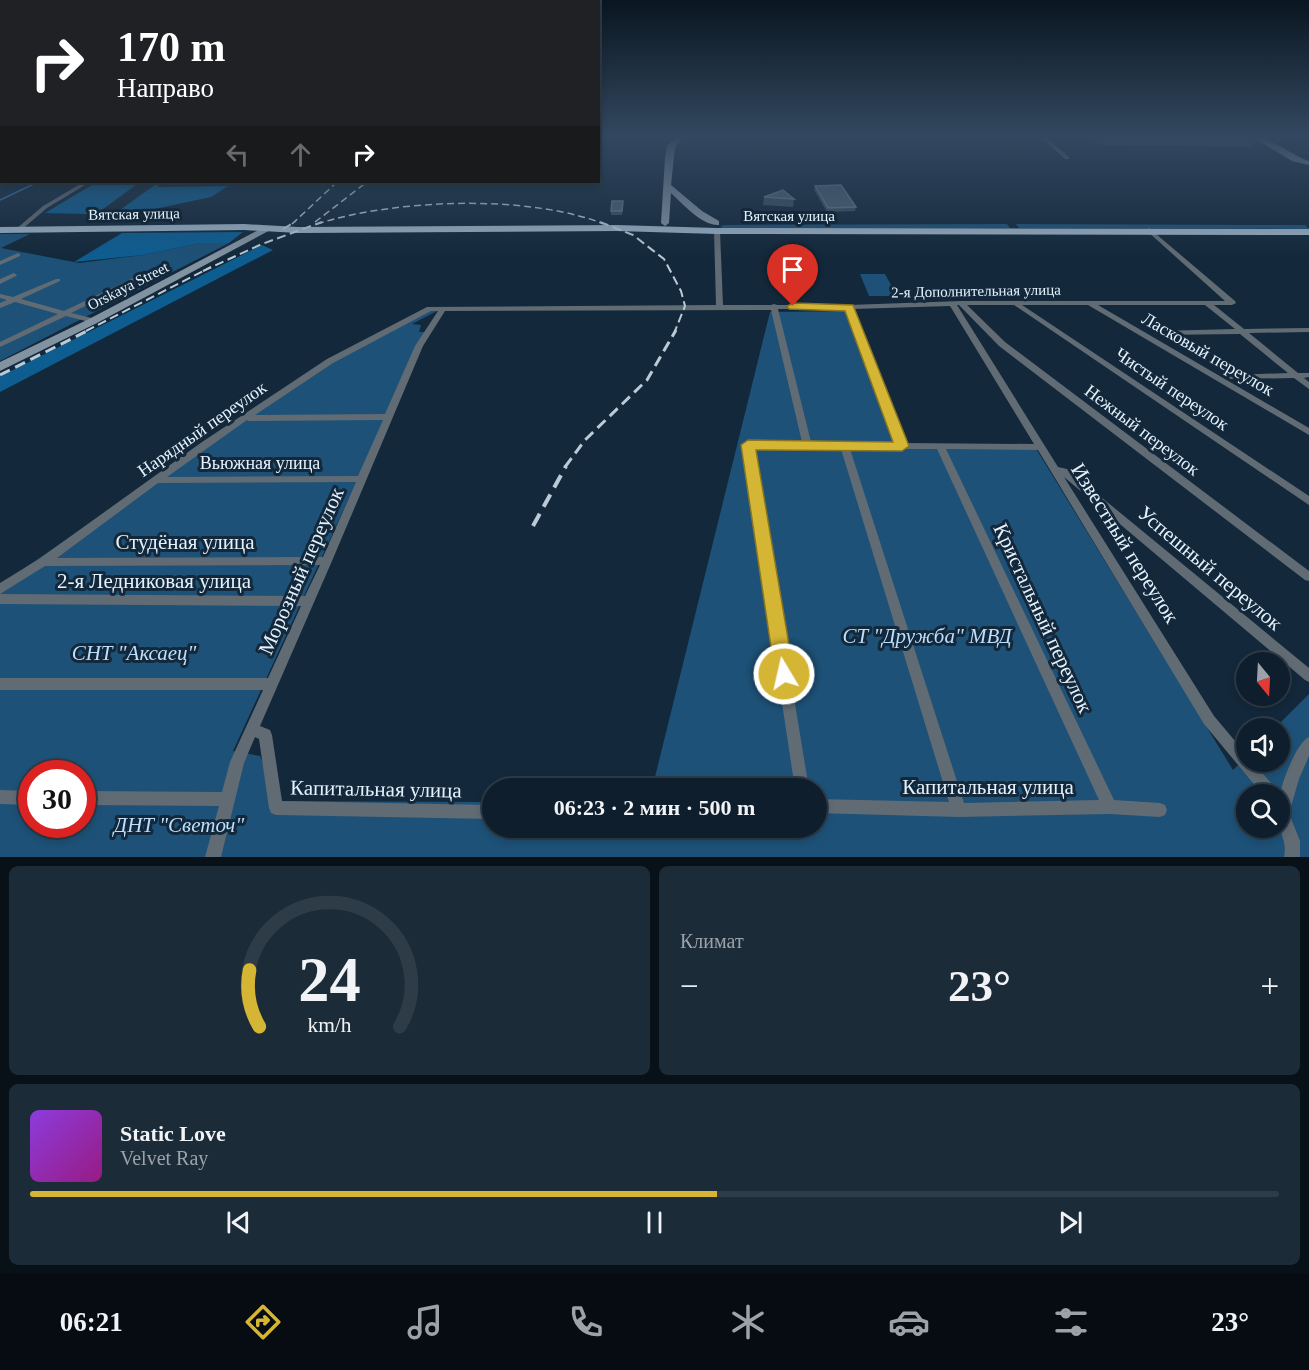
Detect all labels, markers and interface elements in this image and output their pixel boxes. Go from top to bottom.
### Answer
icon: right [18,24,96,102]
text: 170 m [117,24,226,70]
text: Направо [117,73,214,103]
icon: left [221,138,254,171]
icon: ahead [284,138,317,171]
icon: right [347,138,380,171]
street label: Вятская улица [88,205,180,223]
street label: Вятская улица [743,208,835,224]
pin [767,244,818,306]
icon: arrive [776,253,809,286]
street label: Orskaya Street [85,258,172,313]
street label: 2-я Дополнительная улица [891,282,1061,300]
street label: Ласковый переулок [1139,308,1278,400]
street label: Чистый переулок [1111,344,1233,434]
street label: Нарядный переулок [134,377,270,481]
street label: Нежный переулок [1081,380,1203,480]
street label: Вьюжная улица [200,453,320,473]
street label: Известный переулок [1066,459,1184,628]
street label: Морозный переулок [253,483,349,658]
street label: Успешный переулок [1133,501,1288,636]
street label: Кристальный переулок [988,519,1098,717]
street label: Студёная улица [115,530,255,554]
street label: 2-я Ледниковая улица [57,569,252,593]
park label: СТ "Дружба" МВД [842,624,1013,648]
park label: СНТ "Аксаец" [72,641,197,665]
position arrow [752,642,816,706]
north arrow [1236,652,1290,706]
map controls [1236,652,1290,838]
button: sound [1236,718,1290,772]
speed limit sign: 30 [18,760,96,838]
street label: Капитальная улица [902,775,1074,799]
street label: Капитальная улица [290,776,463,803]
button: search [1236,784,1290,838]
text: 06:23 · 2 мин · 500 m [554,795,755,820]
park label: ДНТ "Светоч" [112,813,244,837]
text: Климат [680,930,744,952]
text: 24 [298,945,361,1014]
text: 23° [948,961,1011,1011]
text: − [680,968,699,1004]
text: + [1260,968,1279,1004]
text: km/h [307,1014,352,1038]
text: Static Love [120,1121,226,1146]
text: Velvet Ray [120,1147,208,1169]
icon: previous [222,1206,255,1239]
icon: pause [638,1206,671,1239]
icon: next [1054,1206,1087,1239]
icon: directions [242,1301,284,1343]
icon: music [404,1301,446,1343]
icon: phone [565,1301,607,1343]
icon: climate [727,1301,769,1343]
icon: car [888,1301,930,1343]
icon: filters [1050,1301,1092,1343]
text: 06:21 [60,1307,123,1337]
text: 23° [1211,1307,1249,1337]

